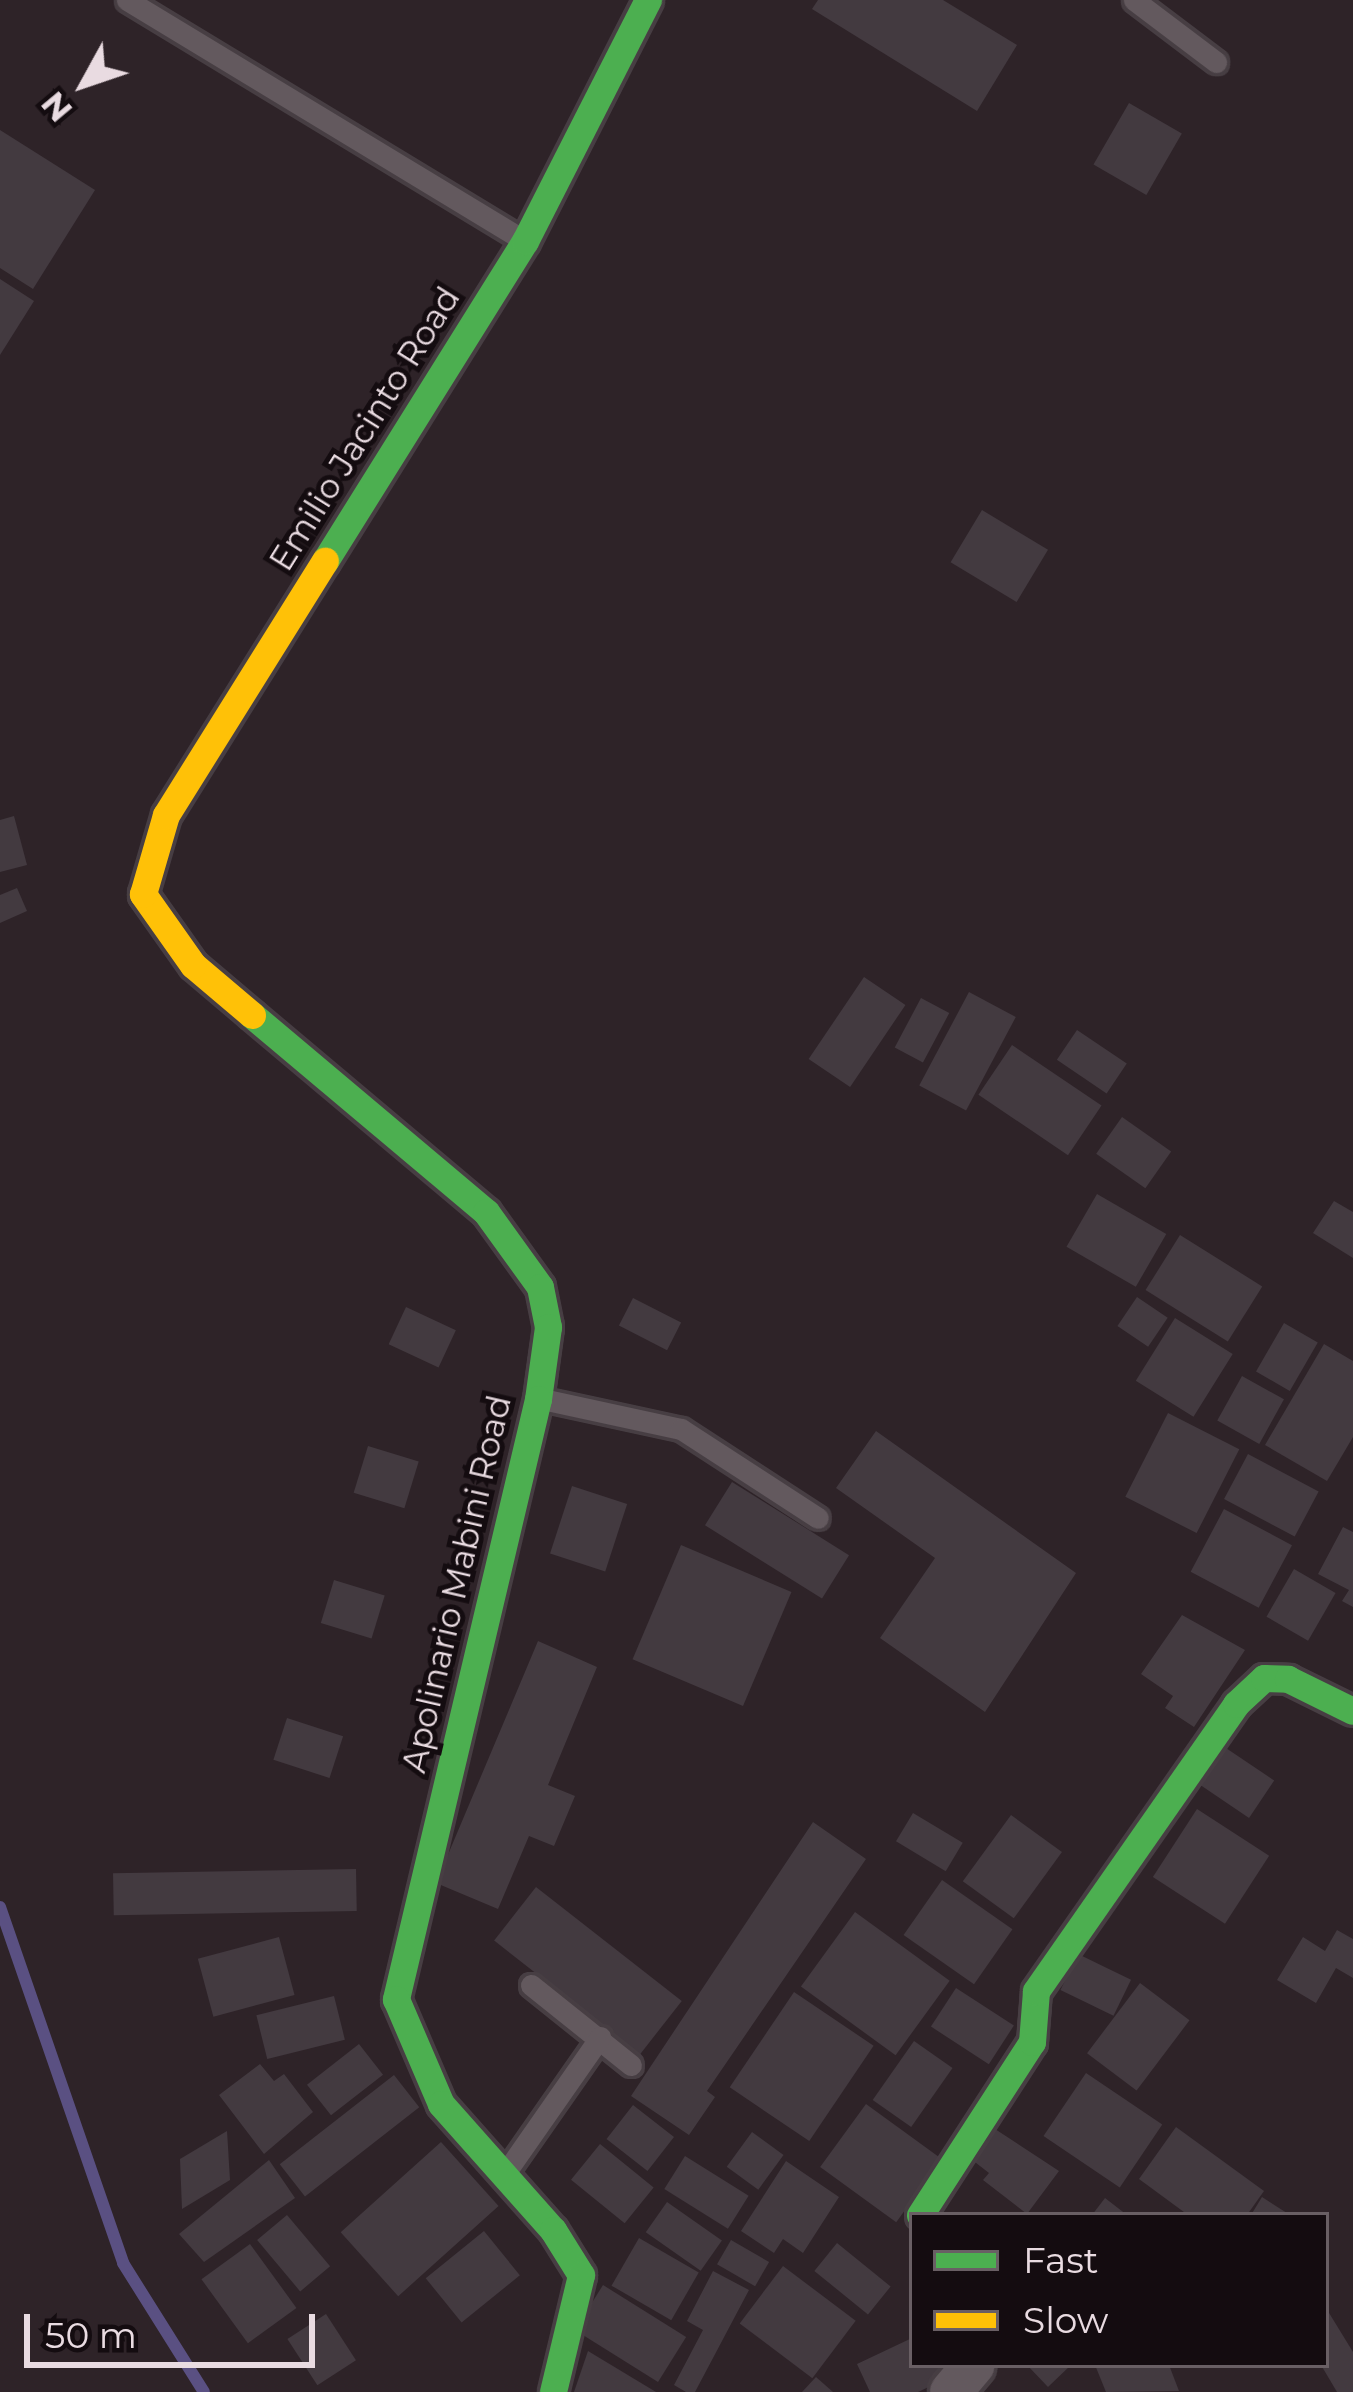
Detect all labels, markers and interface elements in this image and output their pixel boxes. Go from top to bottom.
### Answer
north arrow [24,24,144,144]
text: N [33,84,80,130]
street label: Emilio Jacinto Road [262,280,468,578]
street label: Apolinario Mabini Road [394,1392,520,1776]
legend [909,2212,1329,2368]
text: Fast [1023,2238,1098,2282]
scale bar [30,2290,321,2364]
text: Slow [1023,2298,1109,2342]
text: 50 m [45,2313,137,2357]

